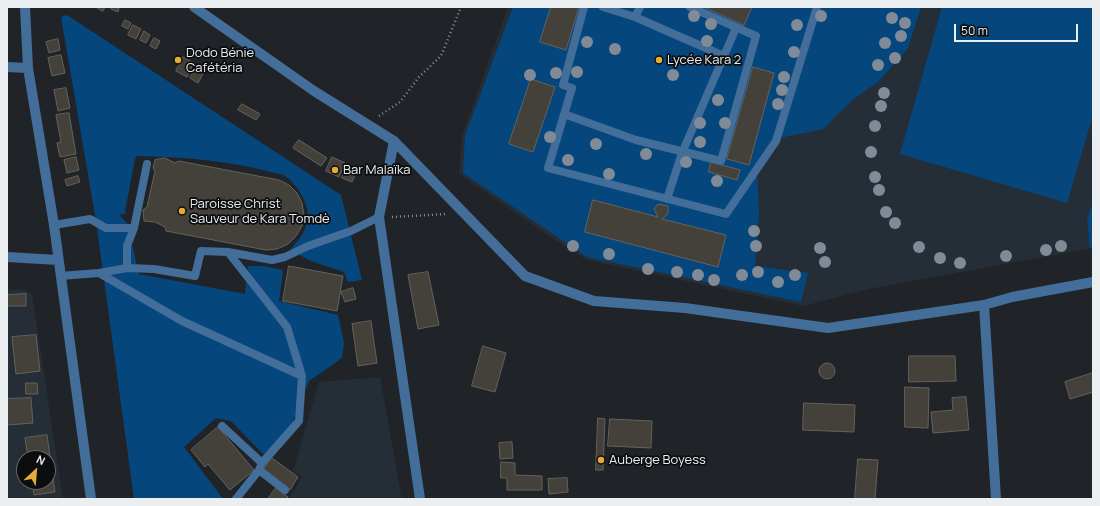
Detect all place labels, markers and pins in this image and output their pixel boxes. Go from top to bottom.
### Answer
place label: Dodo Bénie Cafétéria [186,45,254,76]
place label: Lycée Kara 2 [667,52,741,68]
marker: Dodo Bénie Cafétéria [173,55,183,65]
marker: Lycée Kara 2 [654,55,664,65]
place label: Bar Malaïka [343,162,411,178]
marker: Bar Malaïka [330,165,340,175]
place label: Paroisse Christ Sauveur de Kara Tomdè [190,196,330,227]
marker: Paroisse Christ Sauveur de Kara Tomdè [177,206,187,216]
place label: Auberge Boyess [609,452,706,468]
marker: Auberge Boyess [596,455,606,465]

